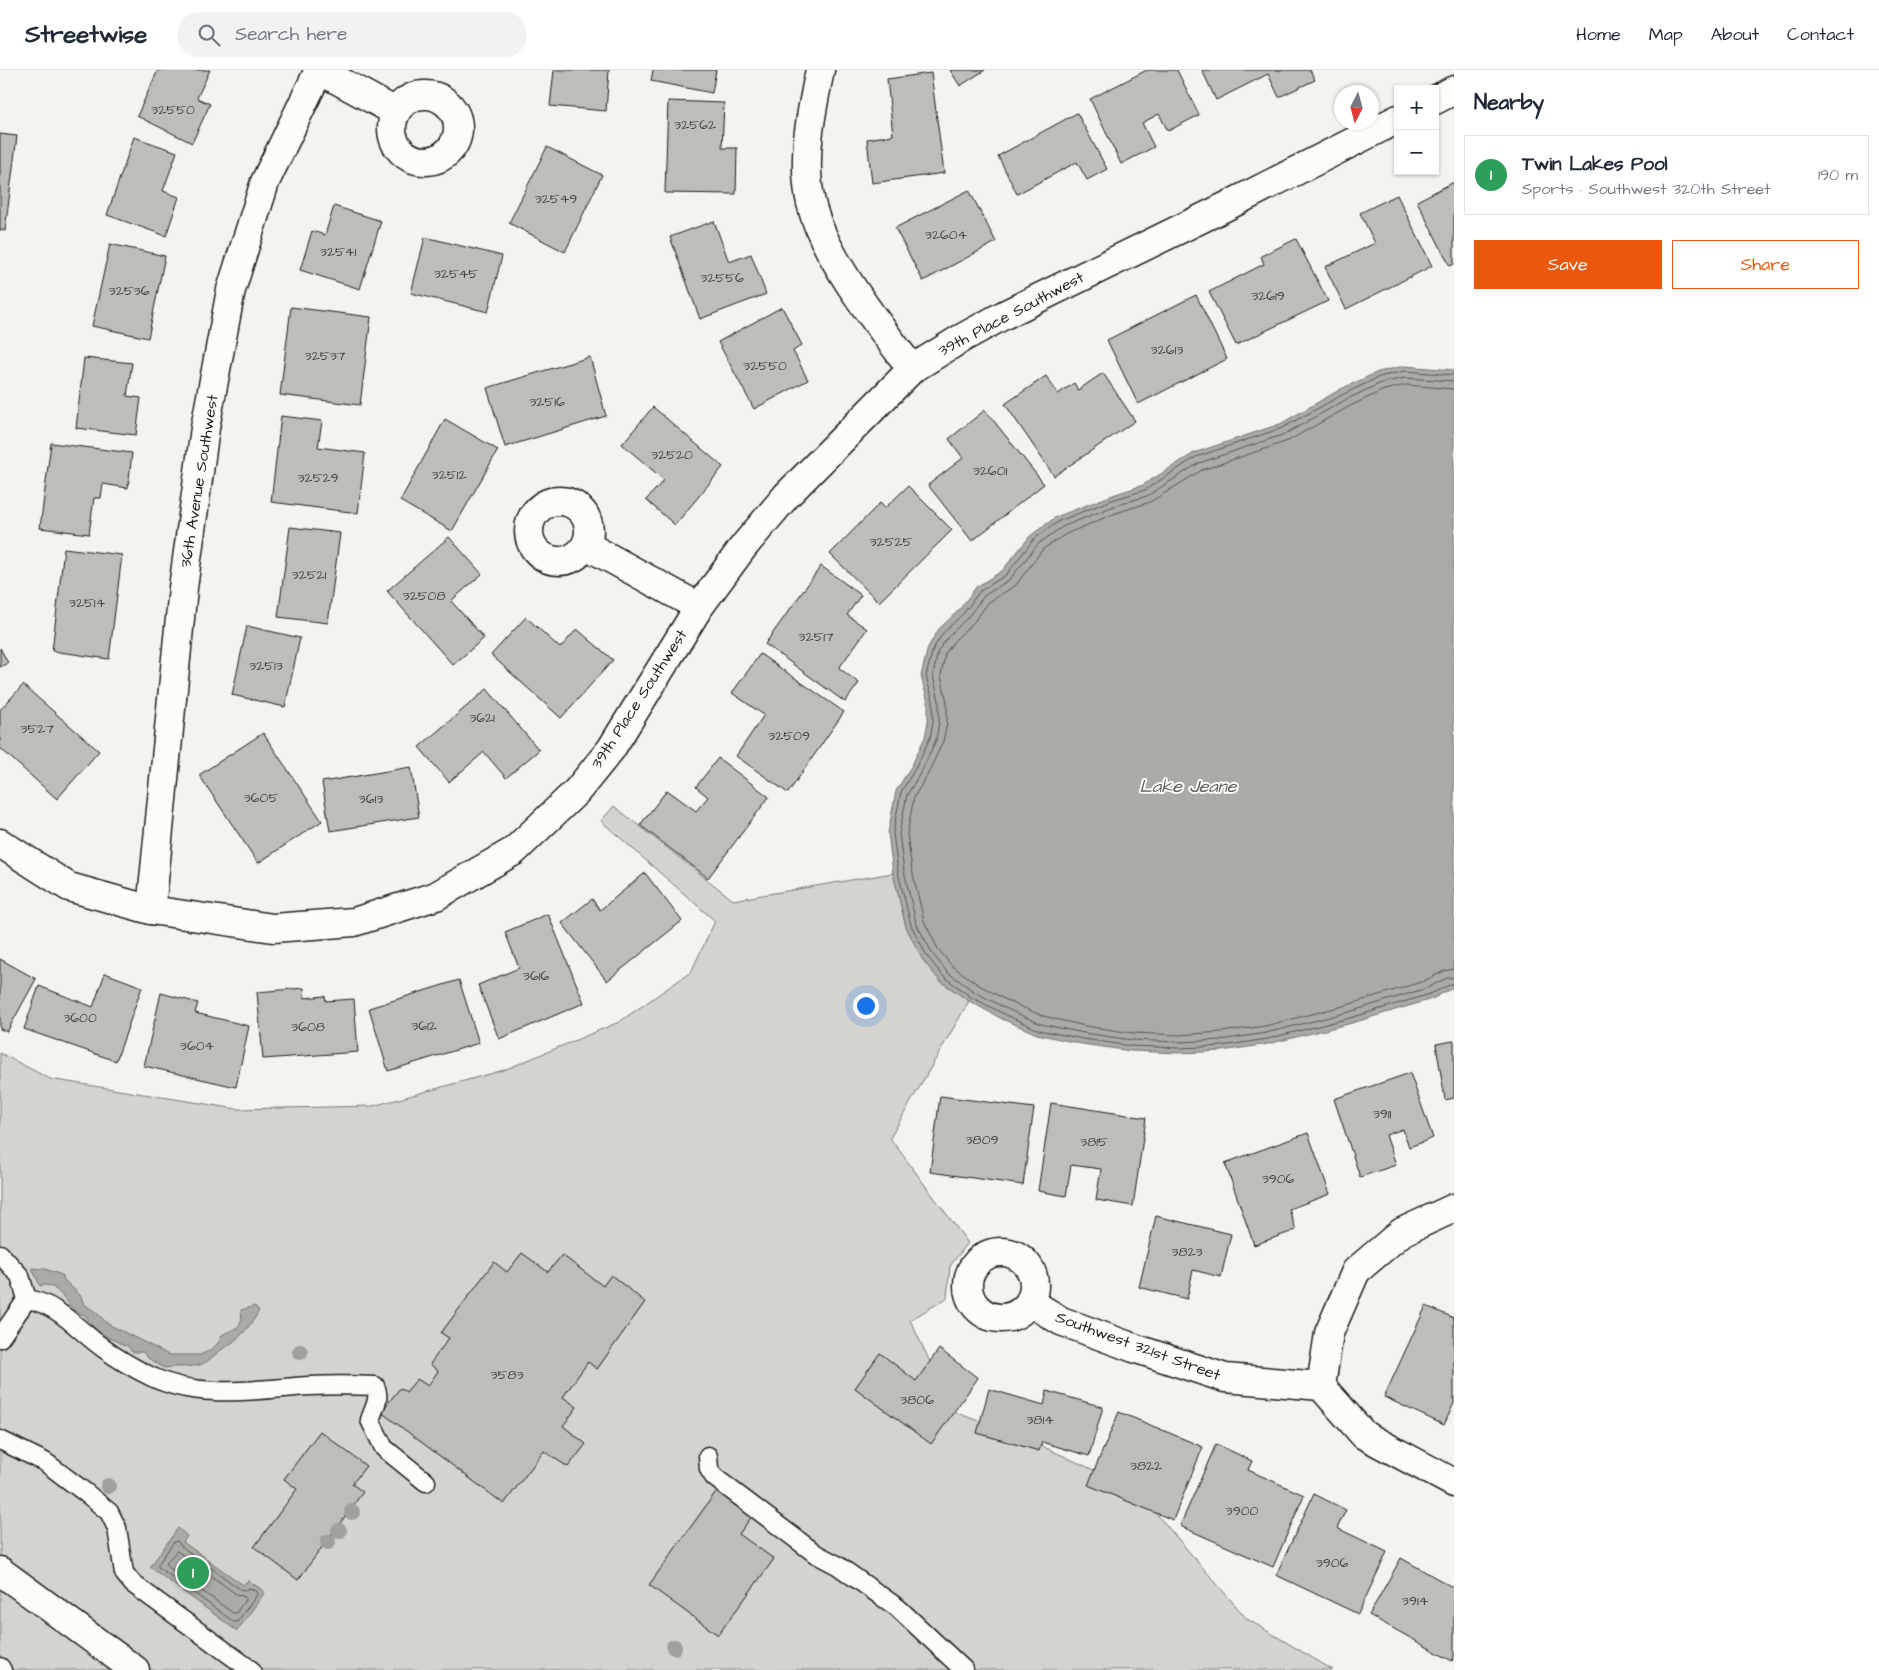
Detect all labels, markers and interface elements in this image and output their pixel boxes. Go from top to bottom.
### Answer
search box [177,12,527,57]
text: Streetwise [25,18,147,52]
icon: search [195,21,223,49]
text: Search here [235,21,347,48]
text: Home [1576,22,1621,47]
text: Map [1649,22,1683,47]
text: About [1711,22,1759,47]
text: Contact [1787,22,1854,47]
north arrow [1334,85,1379,130]
map controls [1394,85,1439,175]
button: + [1394,85,1439,130]
text: Nearby [1474,88,1544,117]
house number: 32550 [151,100,195,120]
house number: 32562 [674,115,716,135]
button: − [1394,130,1439,175]
text: Twin Lakes Pool [1522,151,1668,178]
text: 1 [1490,164,1492,186]
text: 190 m [1818,164,1858,186]
text: Sports · Southwest 320th Street [1522,178,1770,200]
house number: 32549 [535,189,577,209]
house number: 32604 [925,225,968,245]
button: Save [1474,240,1662,289]
button: Share [1672,240,1859,289]
house number: 32541 [320,242,356,262]
house number: 32545 [434,264,478,284]
street label: 39th Place Southwest [934,266,1088,362]
house number: 32556 [700,268,744,288]
house number: 32536 [109,281,150,301]
house number: 32619 [1251,286,1285,306]
house number: 32613 [1151,340,1183,360]
house number: 32537 [305,346,346,366]
house number: 32550 [743,356,787,376]
street label: 36th Avenue Southwest [174,392,224,569]
house number: 32516 [529,392,565,412]
house number: 32520 [651,445,693,465]
house number: 32601 [973,461,1007,481]
house number: 32512 [432,465,466,485]
house number: 32529 [297,468,339,488]
house number: 32525 [870,532,913,552]
house number: 32521 [292,565,327,585]
house number: 32508 [403,586,445,606]
house number: 32514 [69,593,106,613]
street label: 39th Place Southwest [586,625,693,773]
house number: 32517 [798,627,834,647]
house number: 32513 [249,656,283,676]
house number: 3621 [469,708,495,728]
house number: 3527 [20,719,54,739]
house number: 32509 [768,726,810,746]
water label: Lake Jeane [1140,774,1238,799]
house number: 3605 [244,788,278,808]
house number: 3613 [359,789,383,809]
house number: 3616 [523,966,549,986]
your location [853,993,879,1019]
house number: 3600 [63,1008,97,1028]
house number: 3612 [411,1016,437,1036]
house number: 3608 [291,1017,325,1037]
house number: 3604 [180,1036,215,1056]
house number: 3911 [1373,1104,1392,1124]
house number: 3809 [965,1130,999,1150]
house number: 3815 [1080,1132,1108,1152]
house number: 3906 [1262,1169,1295,1189]
house number: 3823 [1171,1242,1203,1262]
street label: Southwest 321st Street [1053,1306,1224,1386]
house number: 3583 [490,1365,524,1385]
house number: 3806 [900,1390,934,1410]
house number: 3814 [1026,1410,1054,1430]
house number: 3822 [1130,1456,1162,1476]
house number: 3900 [1226,1501,1259,1521]
house number: 3906 [1316,1553,1349,1573]
pin: 1 [177,1554,209,1592]
house number: 3914 [1402,1591,1429,1611]

